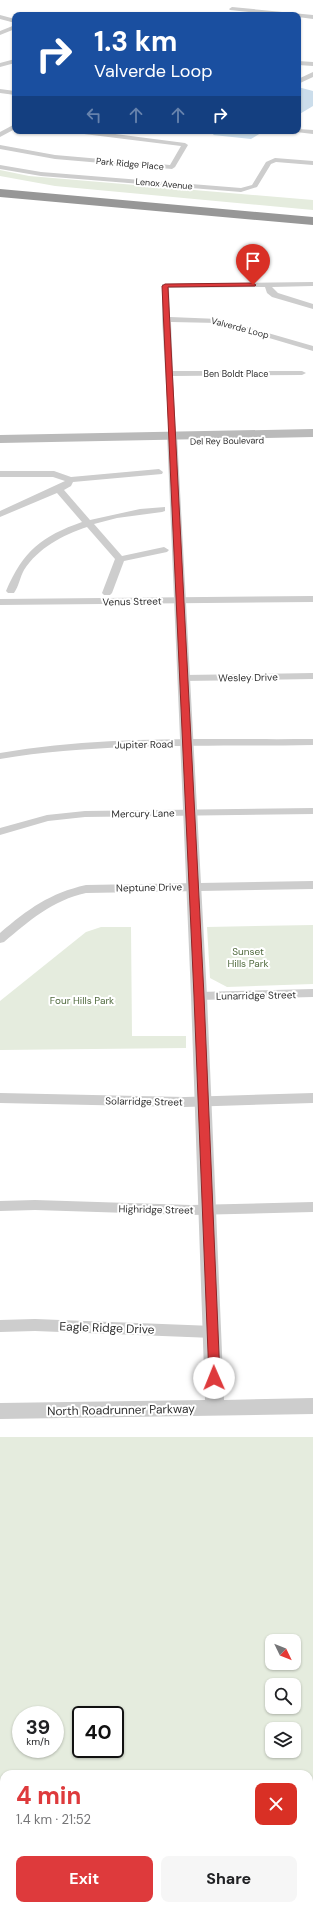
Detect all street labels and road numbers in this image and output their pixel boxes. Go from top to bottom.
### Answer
street label: Park Ridge Place [96,155,164,173]
street label: Lenox Avenue [135,176,193,192]
street label: Valverde Loop [210,315,271,342]
street label: Ben Boldt Place [204,368,268,380]
street label: Del Rey Boulevard [190,434,265,448]
street label: Venus Street [102,594,162,609]
street label: Wesley Drive [218,670,278,685]
street label: Jupiter Road [115,737,173,752]
street label: Mercury Lane [111,806,175,821]
street label: Neptune Drive [116,880,182,895]
street label: Lunarridge Street [216,988,296,1003]
street label: Solarridge Street [105,1094,183,1109]
street label: Highridge Street [118,1202,194,1217]
street label: Eagle Ridge Drive [59,1318,155,1338]
street label: North Roadrunner Parkway [47,1401,195,1419]

